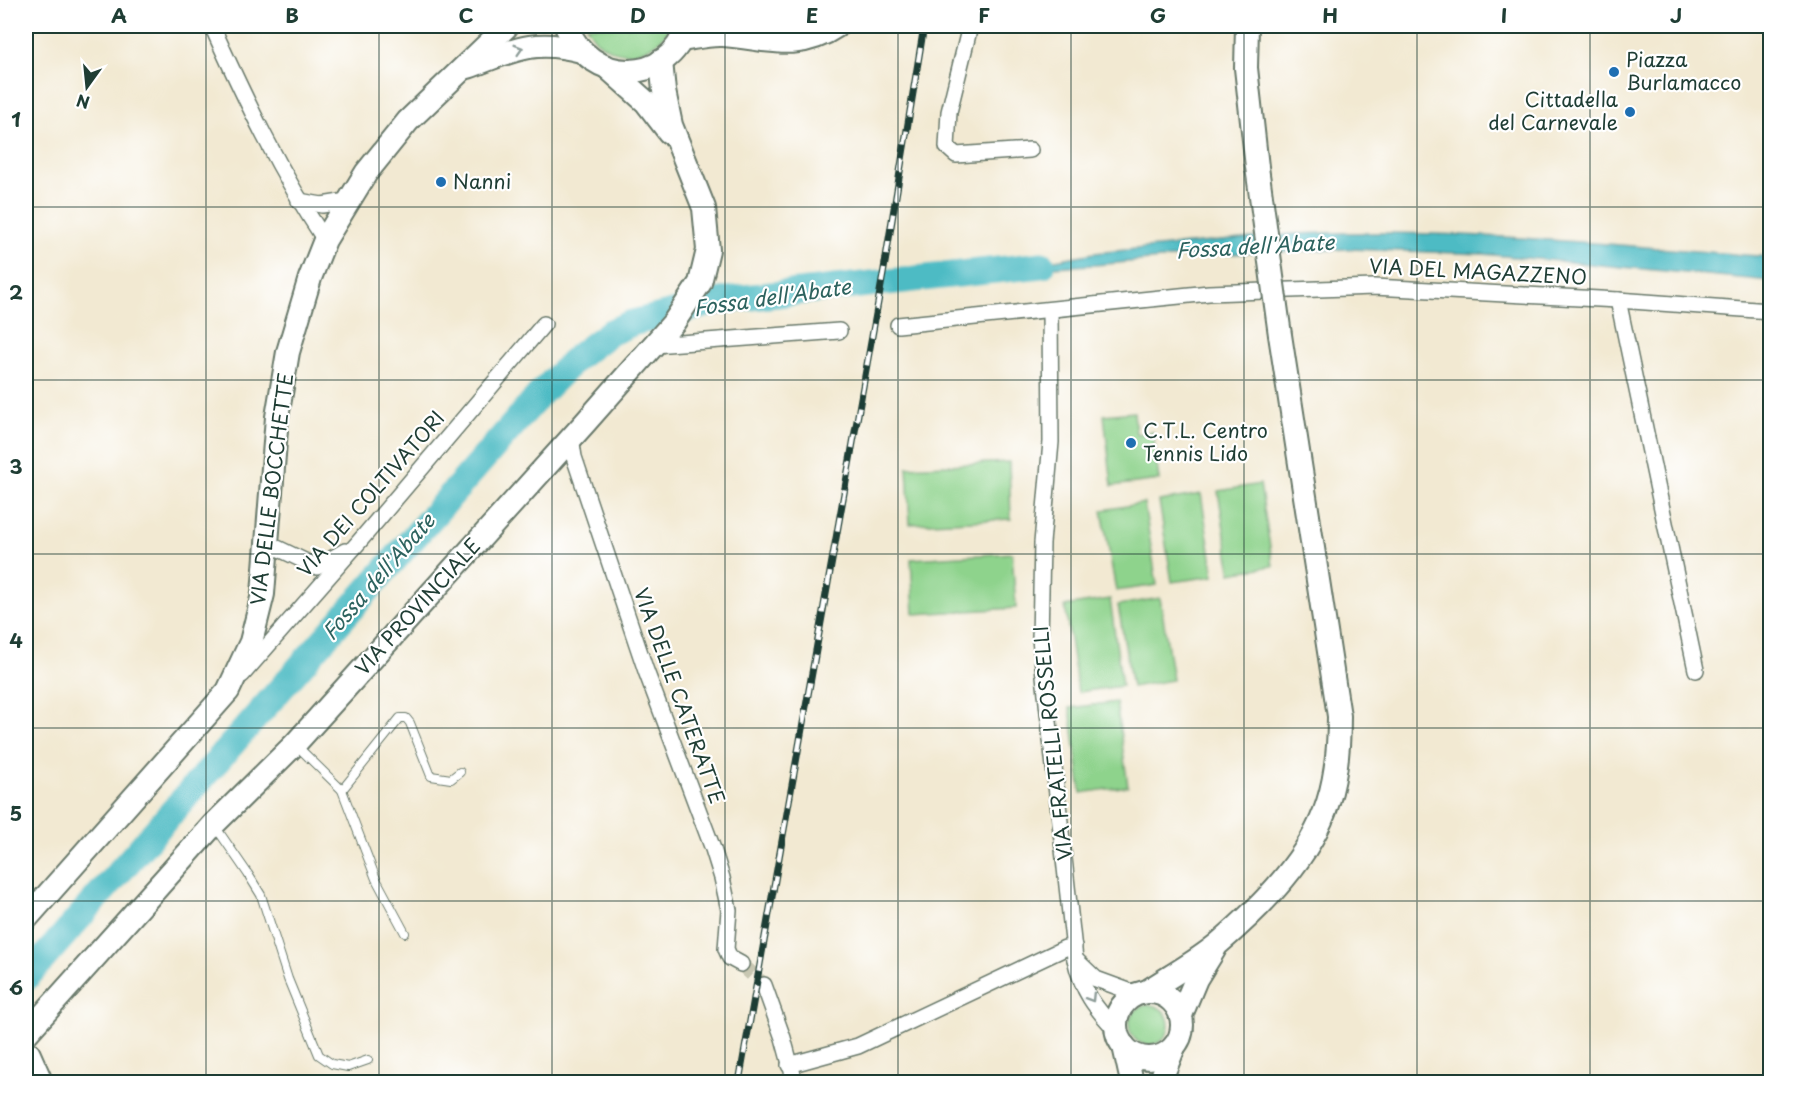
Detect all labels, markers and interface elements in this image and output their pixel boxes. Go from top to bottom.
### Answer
text: A [111,0,127,30]
text: B [285,0,299,30]
text: C [458,0,474,30]
text: D [630,0,646,30]
text: E [806,0,818,30]
text: F [978,0,990,30]
text: G [1150,0,1166,30]
text: H [1322,0,1338,30]
text: I [1501,0,1507,30]
text: J [1670,0,1682,30]
one-way arrow [513,44,524,56]
place label: Piazza Burlamacco [1626,44,1741,97]
north arrow [57,57,117,117]
marker: Piazza Burlamacco [1607,65,1621,79]
place label: Cittadella del Carnevale [1488,84,1619,137]
text: N [74,89,92,116]
text: 1 [11,104,21,134]
marker: Cittadella del Carnevale [1623,105,1637,119]
place label: Nanni [453,166,511,196]
marker: Nanni [434,175,448,189]
water label: Fossa dell'Abate [1175,225,1337,265]
street label: VIA DEL MAGAZZENO [1368,250,1588,292]
water label: Fossa dell'Abate [691,269,854,323]
text: 2 [9,277,23,307]
street label: VIA DELLE BOCCHETTE [242,371,300,607]
street label: VIA DEI COLTIVATORI [289,404,451,583]
place label: C.T.L. Centro Tennis Lido [1143,415,1268,468]
marker: C.T.L. Centro Tennis Lido [1124,436,1138,450]
text: 3 [9,451,23,481]
water label: Fossa dell'Abate [313,504,443,646]
street label: VIA PROVINCIALE [347,531,487,682]
street label: VIA DELLE CATERATTE [627,583,733,808]
street label: VIA FRATELLI ROSSELLI [1025,624,1079,862]
text: 4 [9,625,23,655]
text: 5 [10,798,22,828]
text: 6 [9,972,23,1002]
one-way arrow [1083,992,1095,1002]

